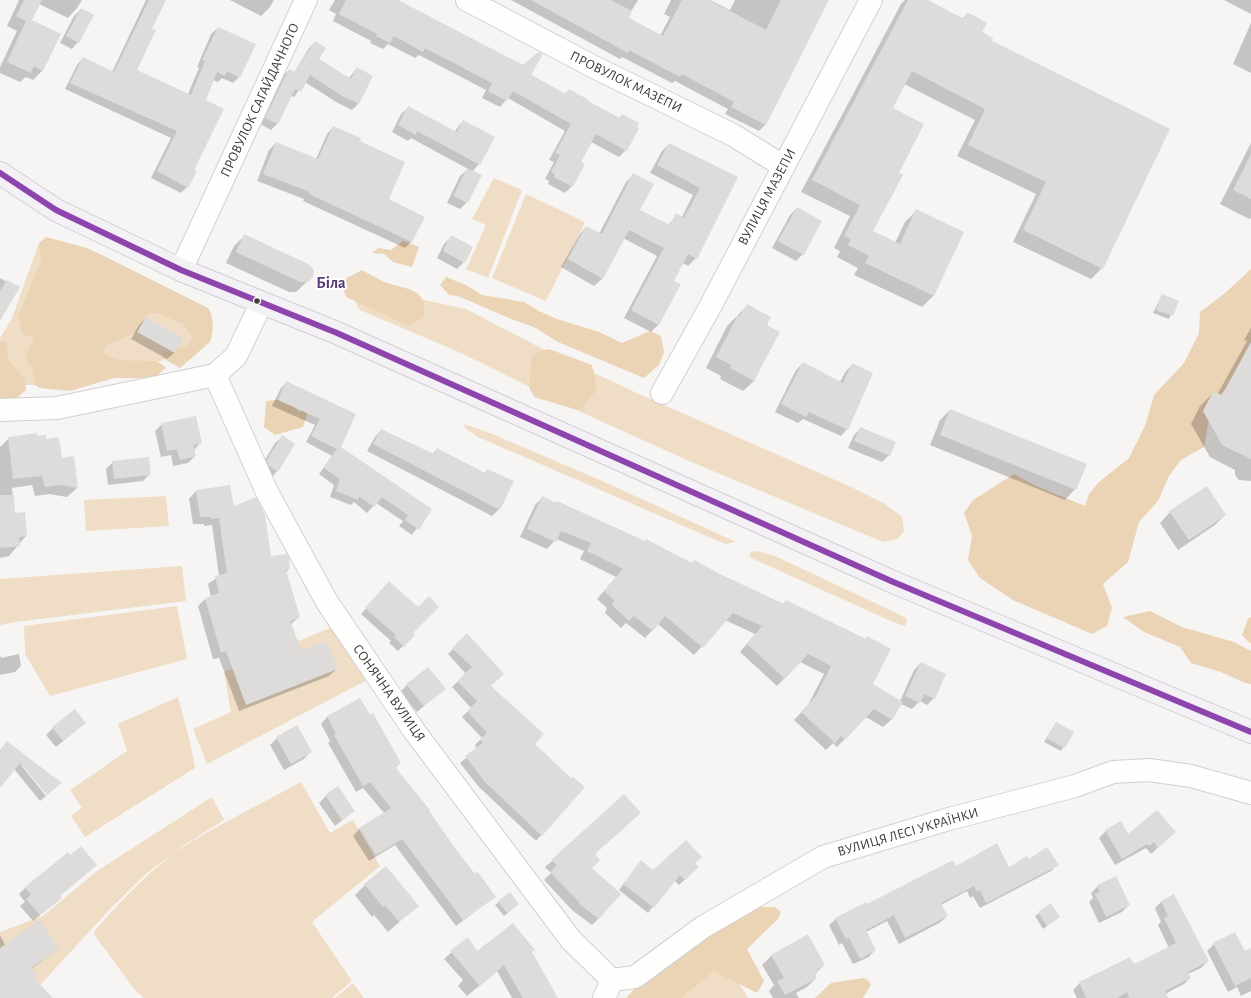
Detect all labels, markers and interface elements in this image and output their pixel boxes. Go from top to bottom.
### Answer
street label: ПРОВУЛОК САГАЙДАЧНОГО [217,20,303,180]
street label: ПРОВУЛОК МАЗЕПИ [567,48,685,116]
street label: ВУЛИЦЯ МАЗЕПИ [734,146,800,248]
district label: Біла [316,273,346,293]
unlabelled marker [252,296,262,306]
street label: СОНЯЧНА ВУЛИЦЯ [349,641,429,745]
street label: ВУЛИЦЯ ЛЕСІ УКРАЇНКИ [835,804,981,860]

